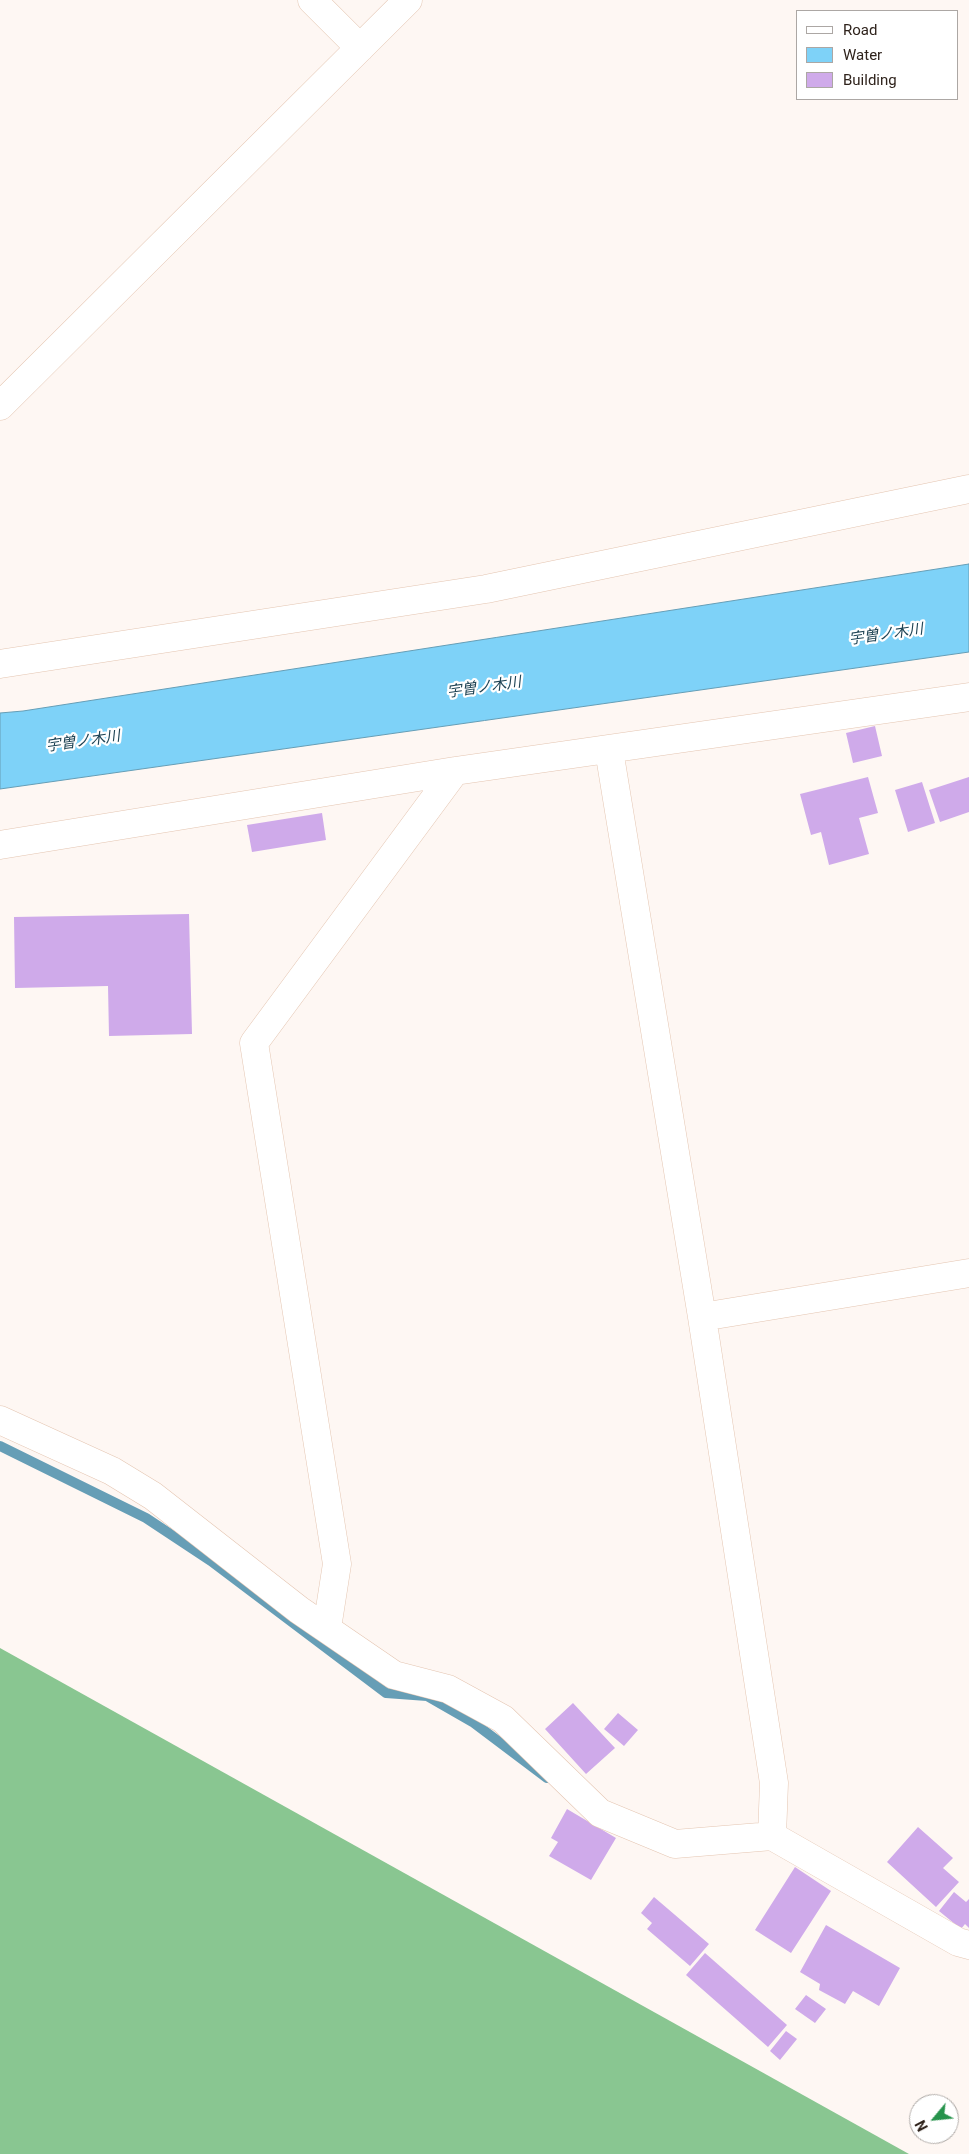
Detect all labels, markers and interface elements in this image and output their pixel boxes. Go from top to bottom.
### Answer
legend [796,10,959,100]
text: Road [843,21,877,39]
text: Water [843,46,882,64]
text: Building [843,71,897,89]
water label: 宇曽ノ木川 [848,621,924,649]
water label: 宇曽ノ木川 [446,674,522,702]
water label: 宇曽ノ木川 [45,728,121,756]
north arrow [909,2094,959,2144]
text: N [912,2117,931,2134]

